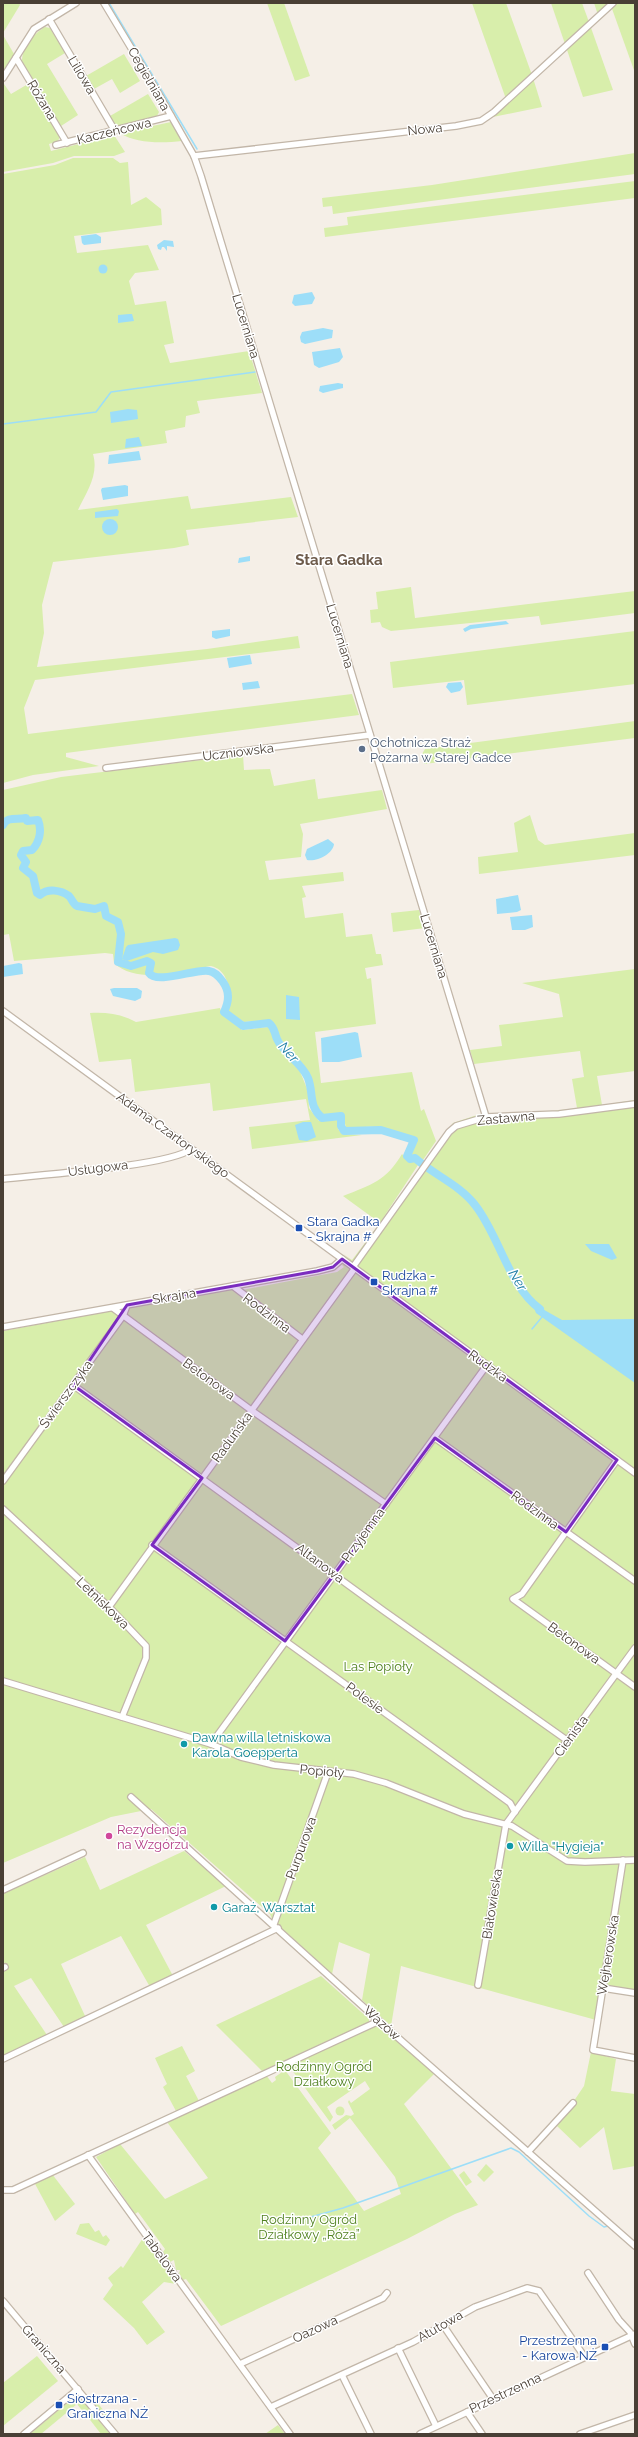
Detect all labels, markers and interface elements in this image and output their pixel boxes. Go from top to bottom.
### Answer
street label: Cegielniana [125,45,173,113]
street label: Liliowa [65,53,99,97]
street label: Różana [24,77,60,123]
street label: Kaczeńcowa [75,115,153,147]
street label: Nowa [407,120,443,138]
street label: Lucerniana [229,292,263,360]
district label: Stara Gadka [295,551,383,569]
street label: Lucerniana [323,602,357,670]
place label: Ochotnicza Straż Pożarna w Starej Gadce [370,735,512,765]
street label: Uczniowska [201,740,275,764]
marker: Ochotnicza Straż Pożarna w Starej Gadce [357,744,367,754]
street label: Lucerniana [417,912,451,980]
water label: Ner [276,1038,303,1067]
street label: Adama Czartoryskiego [114,1089,233,1181]
street label: Zastawna [476,1108,536,1128]
street label: Usługowa [67,1157,129,1179]
place label: Stara Gadka - Skrajna # [307,1214,380,1244]
marker: Stara Gadka - Skrajna # [294,1223,304,1233]
water label: Ner [505,1266,531,1295]
place label: Rudzka - Skrajna # [382,1268,438,1298]
marker: Rudzka - Skrajna # [369,1277,379,1287]
street label: Skrajna [151,1285,197,1307]
street label: Rodzinna [240,1290,294,1336]
street label: Rudzka [466,1347,510,1385]
street label: Betonowa [180,1355,238,1403]
street label: Świerszczyka [36,1357,96,1431]
street label: Raduńska [209,1409,255,1465]
street label: Rodzinna [508,1488,562,1532]
street label: Przyjemna [338,1505,388,1565]
street label: Altanowa [293,1540,347,1586]
street label: Letniskowa [73,1574,133,1632]
street label: Betonowa [545,1619,603,1667]
park label: Las Popioły [343,1659,413,1674]
street label: Polesie [343,1679,387,1717]
street label: Cienista [551,1712,591,1760]
place label: Dawna willa letniskowa Karola Goepperta [192,1730,331,1760]
marker: Dawna willa letniskowa Karola Goepperta [179,1739,189,1749]
street label: Popioły [299,1762,345,1780]
street label: Purpurowa [283,1815,319,1881]
place label: Rezydencja na Wzgórzu [117,1822,189,1852]
marker: Rezydencja na Wzgórzu [104,1831,114,1841]
place label: Willa "Hygieja" [518,1839,604,1854]
marker: Willa "Hygieja" [505,1841,515,1851]
street label: Białowieska [479,1868,505,1940]
place label: Garaż, Warsztat [222,1900,316,1915]
marker: Garaż, Warsztat [209,1902,219,1912]
street label: Wejherowska [594,1914,622,1996]
street label: Wazów [361,2003,404,2044]
park label: Rodzinny Ogród Działkowy [276,2059,372,2089]
park label: Rodzinny Ogród Działkowy „Róża” [258,2212,360,2242]
street label: Tabelowa [139,2229,185,2285]
street label: Atutowa [415,2307,465,2345]
street label: Oazowa [290,2312,340,2346]
street label: Graniczna [19,2322,69,2376]
place label: Przestrzenna - Karowa NŻ [519,2333,597,2363]
marker: Przestrzenna - Karowa NŻ [600,2342,610,2352]
street label: Przestrzenna [467,2370,543,2416]
place label: Siostrzana - Graniczna NŻ [67,2391,148,2421]
marker: Siostrzana - Graniczna NŻ [54,2400,64,2410]

